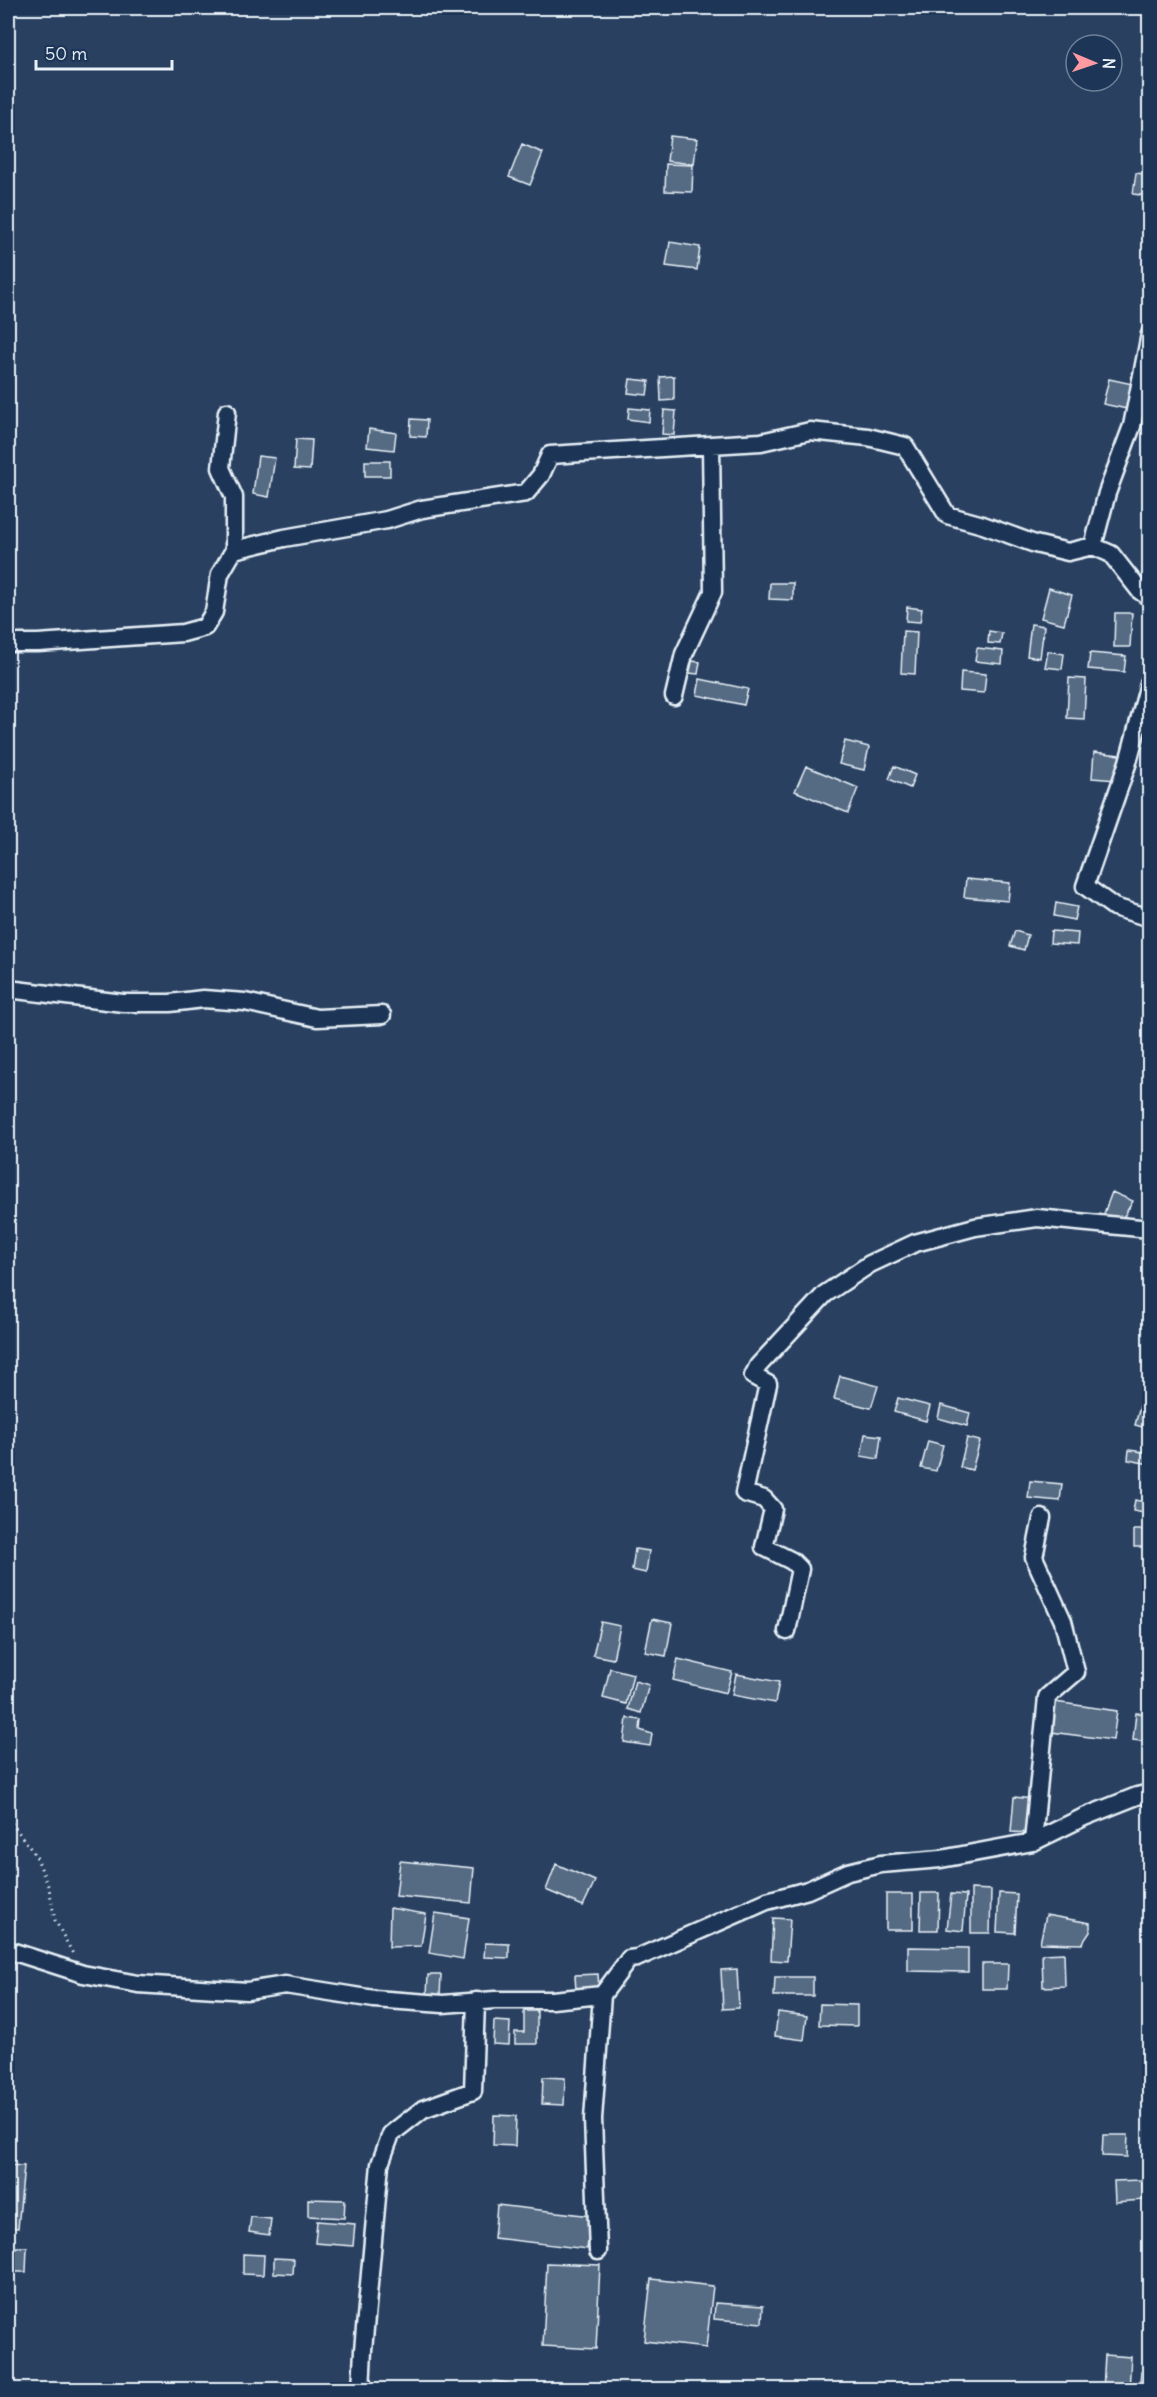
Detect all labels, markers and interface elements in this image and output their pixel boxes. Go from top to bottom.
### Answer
scale bar [36,33,172,71]
north arrow [1064,33,1124,93]
text: 50 m [45,42,87,65]
text: N [1099,58,1119,69]

